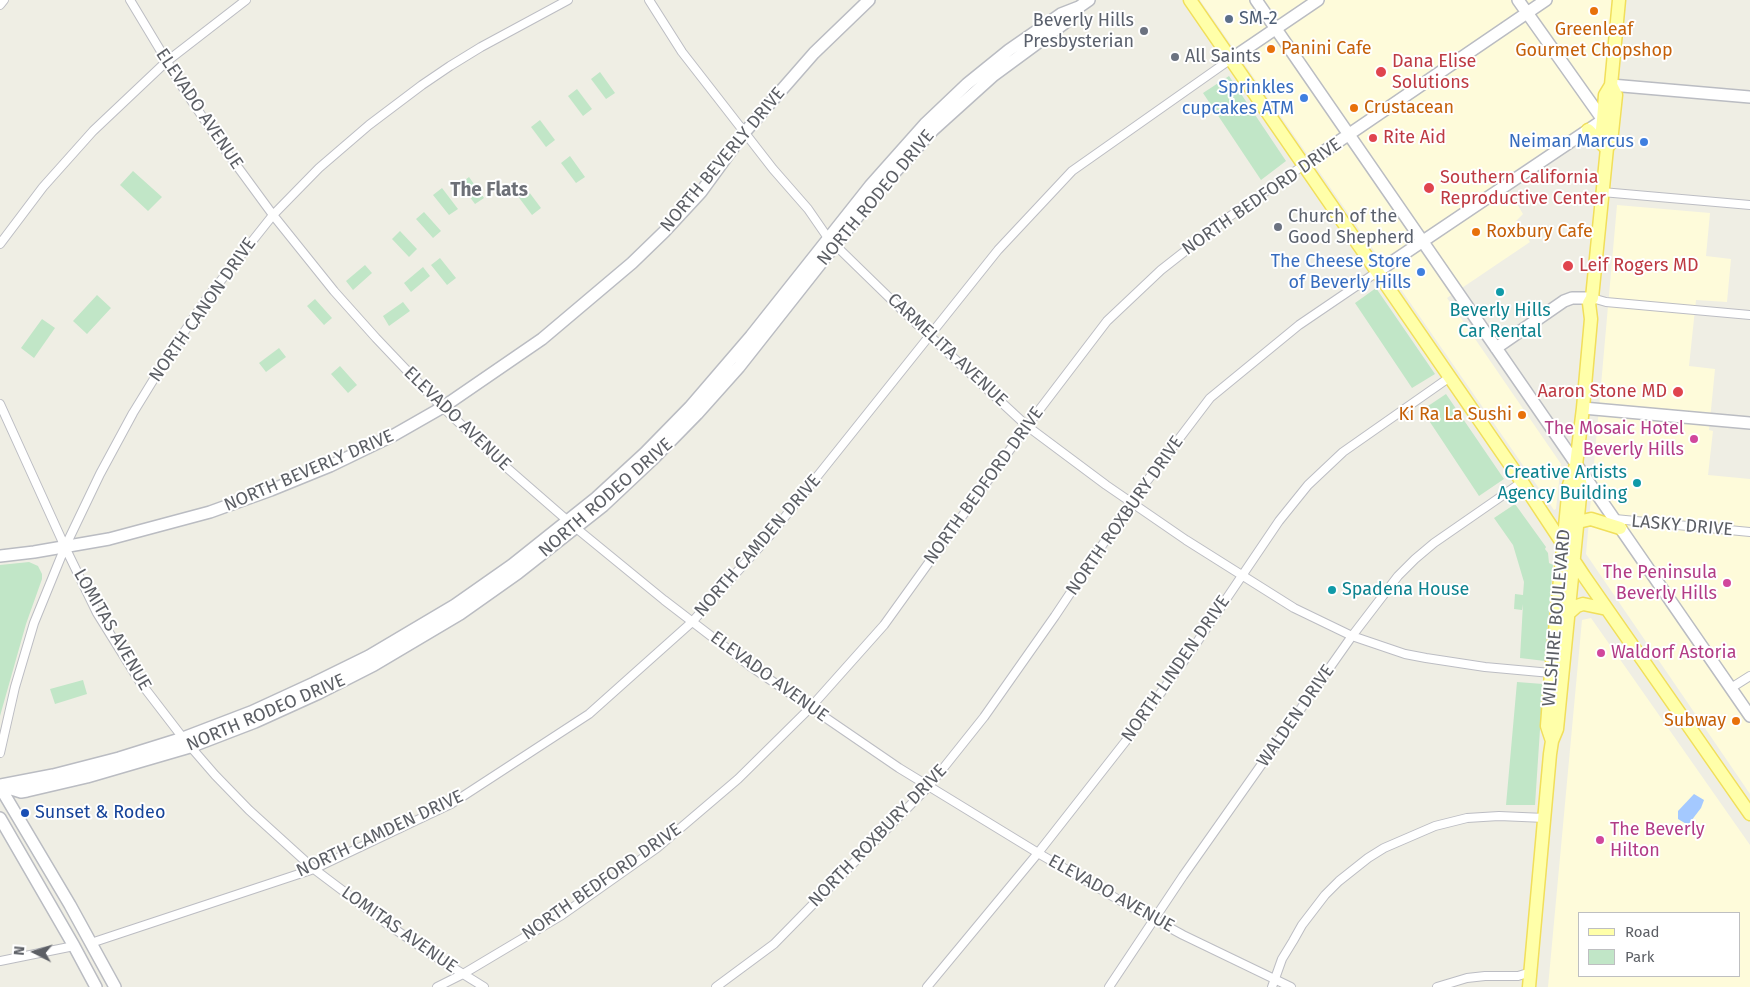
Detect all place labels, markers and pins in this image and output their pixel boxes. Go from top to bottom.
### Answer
marker: Greenleaf Gourmet Chopshop [1588,5,1600,17]
place label: SM-2 [1239,8,1278,30]
place label: Beverly Hills Presbysterian [1023,10,1134,52]
marker: SM-2 [1223,13,1235,25]
place label: Greenleaf Gourmet Chopshop [1515,19,1673,62]
marker: Beverly Hills Presbysterian [1138,25,1150,37]
place label: Panini Cafe [1281,38,1372,60]
marker: Panini Cafe [1265,43,1277,55]
place label: All Saints [1185,46,1261,68]
marker: All Saints [1169,51,1181,63]
place label: Dana Elise Solutions [1392,51,1476,94]
marker: Dana Elise Solutions [1374,65,1388,79]
place label: Sprinkles cupcakes ATM [1182,77,1294,120]
marker: Sprinkles cupcakes ATM [1298,92,1310,104]
place label: Crustacean [1364,97,1454,119]
marker: Crustacean [1348,102,1360,114]
place label: Rite Aid [1383,127,1446,149]
place label: Neiman Marcus [1509,131,1634,153]
marker: Rite Aid [1367,132,1379,144]
marker: Neiman Marcus [1638,136,1650,148]
place label: Southern California Reproductive Center [1440,167,1606,210]
marker: Southern California Reproductive Center [1422,181,1436,195]
place label: Church of the Good Shepherd [1288,206,1414,248]
marker: Church of the Good Shepherd [1272,221,1284,233]
place label: Roxbury Cafe [1486,221,1593,243]
marker: Roxbury Cafe [1470,226,1482,238]
place label: The Cheese Store of Beverly Hills [1271,251,1411,294]
place label: Leif Rogers MD [1579,255,1699,277]
marker: Leif Rogers MD [1561,259,1575,273]
marker: The Cheese Store of Beverly Hills [1415,266,1427,278]
marker: Beverly Hills Car Rental [1494,286,1506,298]
place label: Beverly Hills Car Rental [1449,300,1551,342]
place label: Aaron Stone MD [1537,381,1667,403]
marker: Aaron Stone MD [1671,385,1685,399]
place label: Ki Ra La Sushi [1399,404,1512,426]
marker: Ki Ra La Sushi [1516,409,1528,421]
place label: The Mosaic Hotel Beverly Hills [1545,418,1684,460]
marker: The Mosaic Hotel Beverly Hills [1688,433,1700,445]
place label: Creative Artists Agency Building [1498,462,1627,504]
marker: Creative Artists Agency Building [1631,477,1643,489]
place label: The Peninsula Beverly Hills [1603,562,1717,604]
marker: The Peninsula Beverly Hills [1721,577,1733,589]
place label: Spadena House [1342,579,1469,601]
marker: Spadena House [1326,584,1338,596]
place label: Waldorf Astoria [1611,642,1736,664]
marker: Waldorf Astoria [1595,647,1607,659]
place label: Subway [1664,710,1726,732]
marker: Subway [1730,715,1742,727]
place label: Sunset & Rodeo [35,802,165,824]
marker: Sunset & Rodeo [19,807,31,819]
place label: The Beverly Hilton [1610,819,1705,862]
marker: The Beverly Hilton [1594,834,1606,846]

